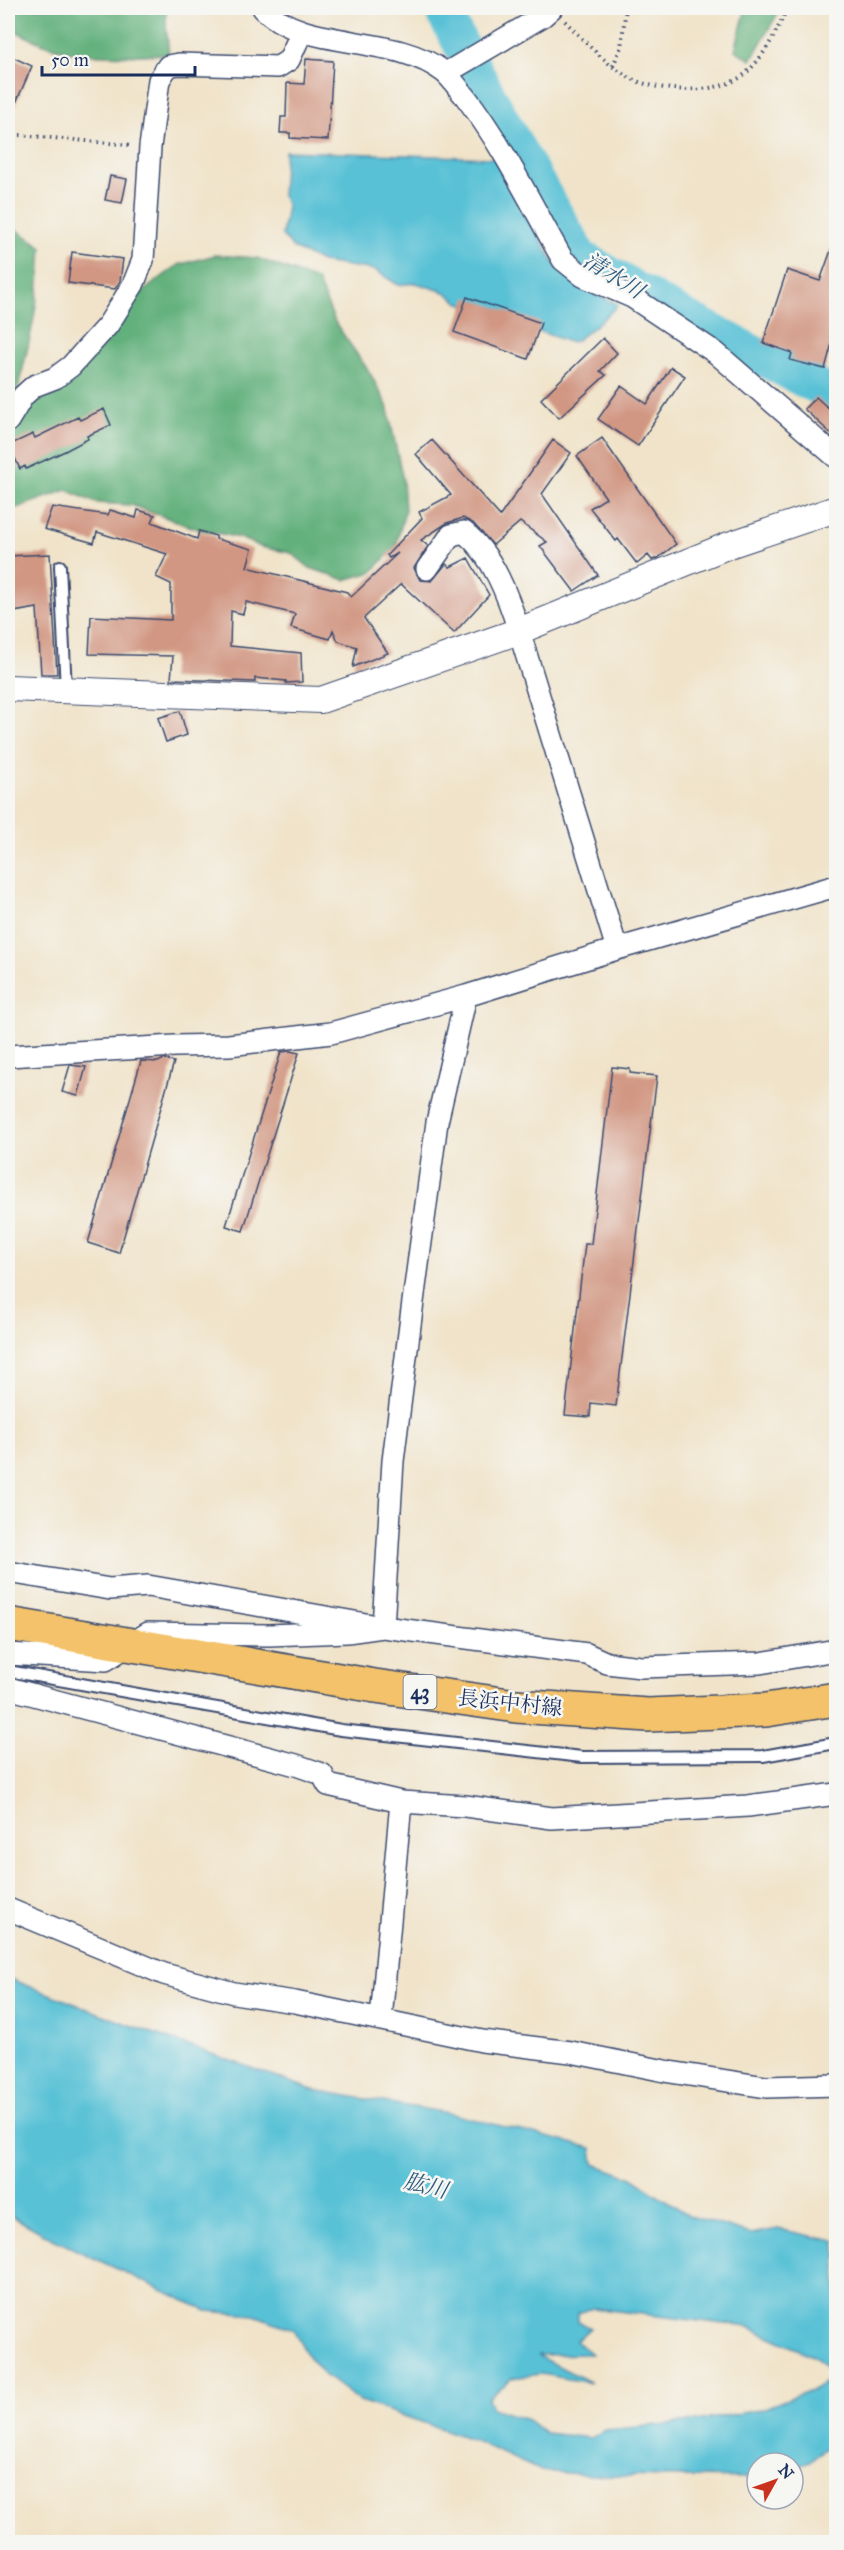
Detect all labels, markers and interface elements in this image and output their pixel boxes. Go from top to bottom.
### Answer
scale bar [42,39,195,77]
text: 50 m [51,49,89,71]
water label: 清水川 [579,246,651,305]
road number: 43 [404,1675,436,1709]
street label: 長浜中村線 [456,1685,564,1721]
water label: 肱川 [401,2167,452,2204]
north arrow [745,2451,805,2511]
text: N [774,2460,798,2483]

